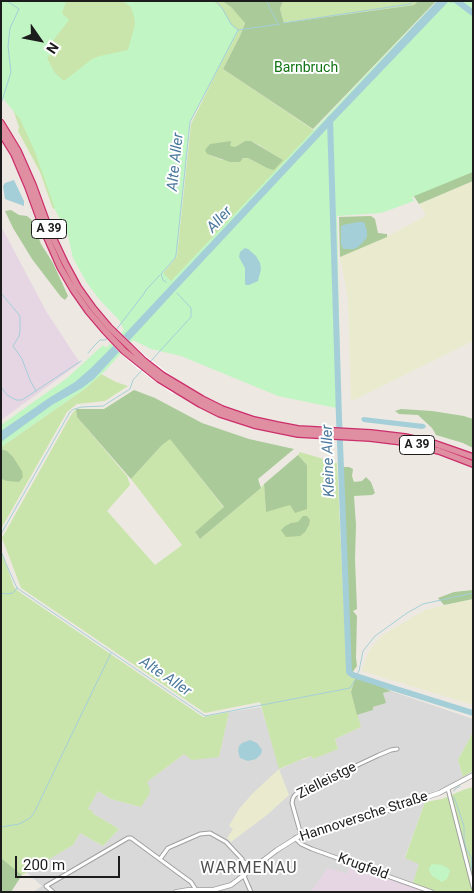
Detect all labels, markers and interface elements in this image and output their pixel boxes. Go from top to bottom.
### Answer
north arrow [15,15,65,65]
text: N [43,40,62,57]
park label: Barnbruch [274,60,338,76]
water label: Alte Aller [164,132,188,192]
water label: Aller [203,203,237,237]
road number: A 39 [32,220,66,238]
water label: Kleine Aller [319,424,339,498]
road number: A 39 [400,436,434,454]
water label: Alte Aller [136,653,194,701]
street label: Zielleistge [295,759,359,803]
street label: Hannoversche Straße [298,788,430,846]
scale bar [18,846,122,878]
street label: Krugfeld [335,850,391,884]
text: 200 m [23,856,65,874]
district label: WARMENAU [199,859,299,879]

